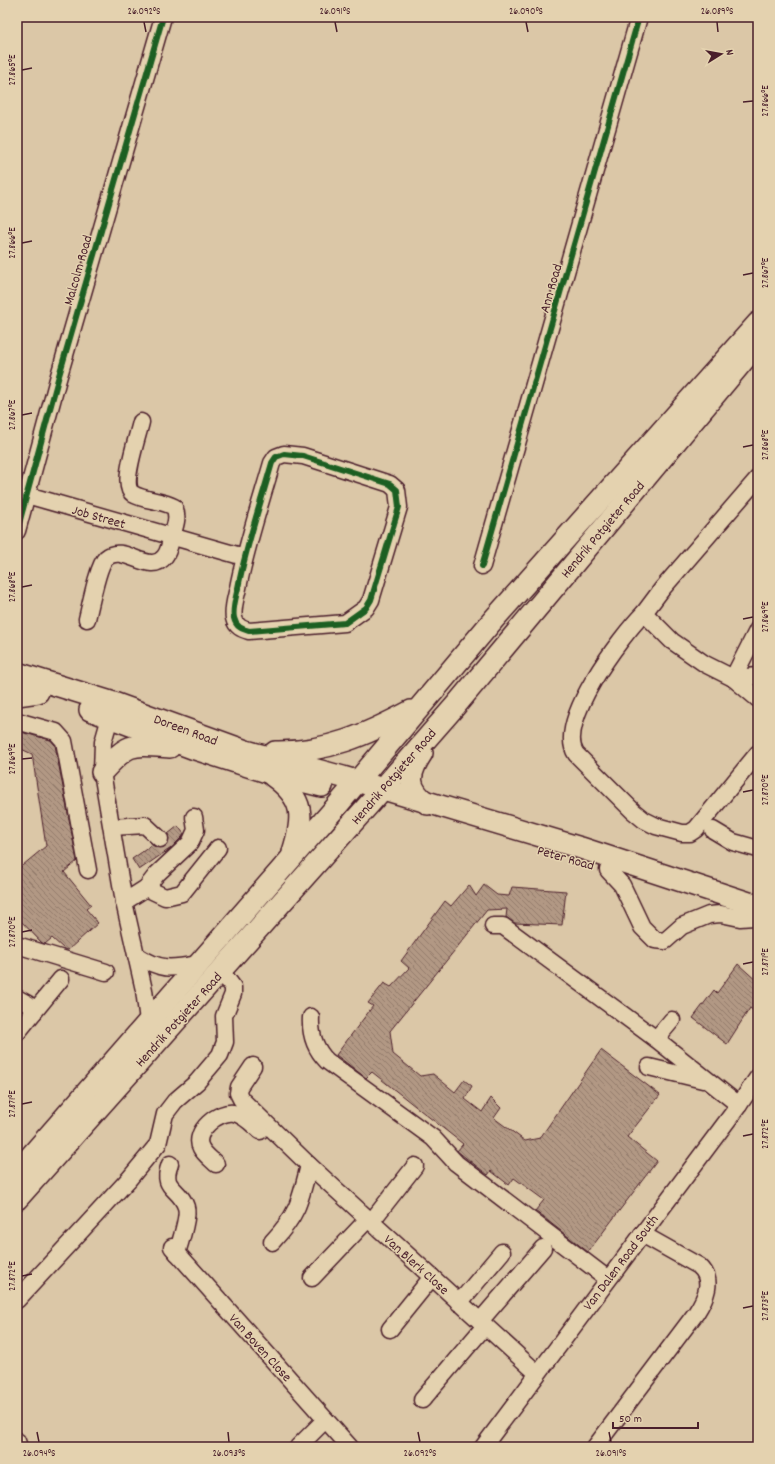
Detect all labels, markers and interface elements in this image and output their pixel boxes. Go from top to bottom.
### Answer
text: 26.092°S [128,5,160,19]
text: 26.091°S [320,5,350,19]
text: 26.090°S [509,5,543,19]
text: 26.089°S [701,5,733,19]
north arrow [701,34,741,74]
text: N [720,48,737,57]
text: 27.865°E [6,54,20,86]
text: 27.866°E [759,85,773,117]
text: 27.866°E [6,227,20,259]
street label: Malcolm Road [59,233,98,308]
text: 27.867°E [759,257,773,288]
street label: Ann Road [535,262,568,315]
text: 27.867°E [6,399,20,430]
text: 27.868°E [759,429,773,460]
street label: Hendrik Potgieter Road [557,477,650,583]
street label: Job Street [69,501,127,535]
text: 27.868°E [6,571,20,602]
text: 27.869°E [759,601,773,633]
street label: Doreen Road [150,710,220,752]
street label: Hendrik Potgieter Road [347,725,442,830]
text: 27.869°E [6,743,20,775]
text: 27.870°E [759,774,773,805]
street label: Peter Road [535,841,596,877]
text: 27.870°E [6,916,20,947]
text: 27.871°E [759,948,773,976]
street label: Hendrik Potgieter Road [131,968,228,1072]
text: 27.871°E [6,1090,20,1118]
text: 27.872°E [759,1119,773,1149]
street label: Van Dalen Road South [579,1211,664,1315]
street label: Van Blerk Close [379,1231,453,1300]
text: 27.872°E [6,1261,20,1291]
text: 27.873°E [759,1291,773,1321]
street label: Van Boven Close [223,1310,296,1387]
scale bar [613,1404,698,1430]
text: 50 m [619,1411,642,1428]
text: 26.094°S [23,1447,55,1461]
text: 26.093°S [212,1447,246,1461]
text: 26.092°S [404,1447,436,1461]
text: 26.091°S [596,1447,626,1461]

